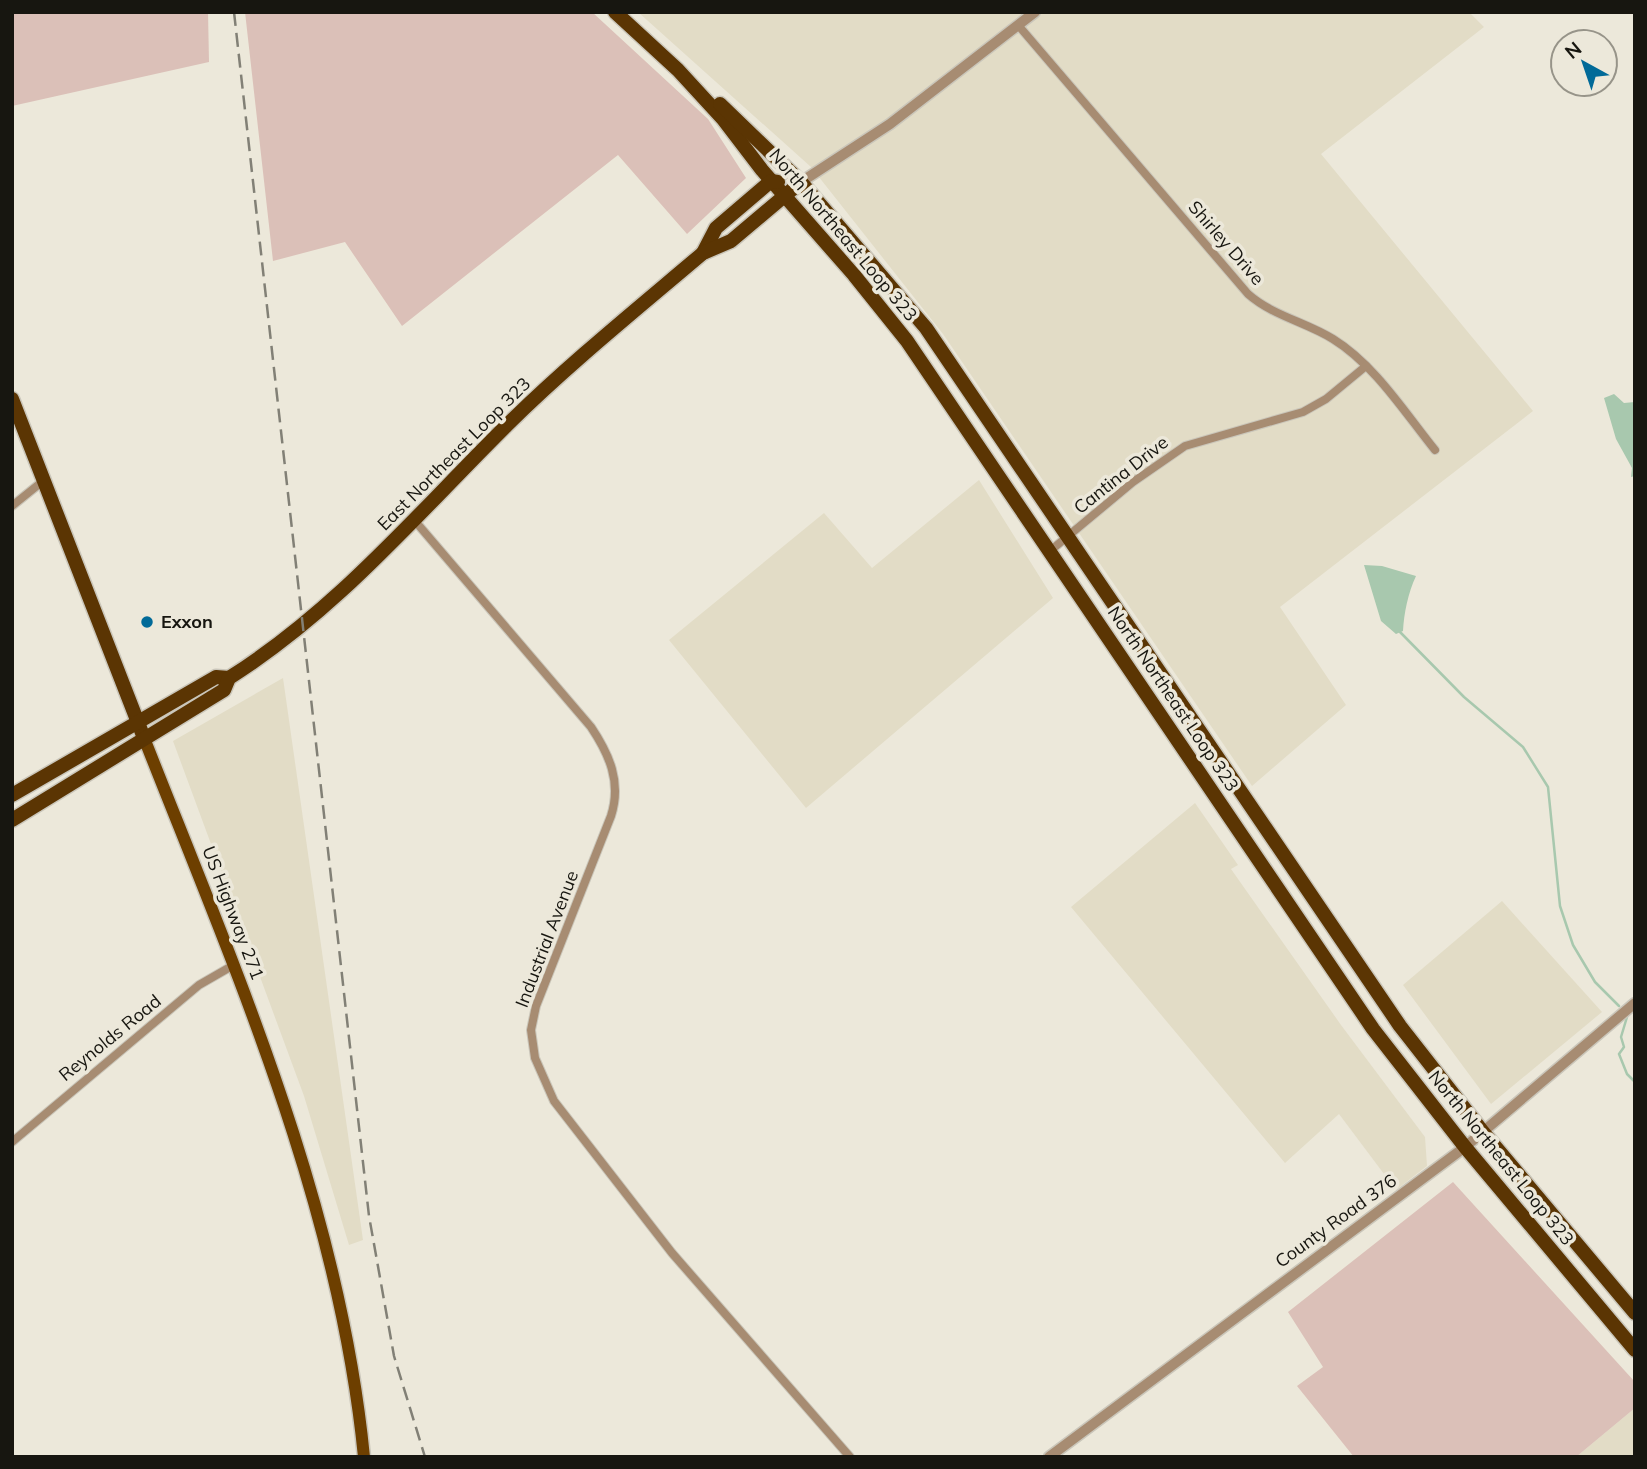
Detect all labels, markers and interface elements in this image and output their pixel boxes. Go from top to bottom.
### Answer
north arrow [1549,28,1619,98]
text: N [1560,36,1586,64]
street label: North Northeast Loop 323 [764,144,922,326]
street label: Shirley Drive [1183,196,1269,290]
street label: East Northeast Loop 323 [372,372,535,535]
street label: Cantina Drive [1069,431,1172,519]
street label: North Northeast Loop 323 [1103,602,1244,796]
place label: Exxon [161,610,213,633]
marker: Exxon [139,614,155,630]
street label: US Highway 271 [197,843,270,983]
street label: Industrial Avenue [510,867,583,1011]
street label: Reynolds Road [54,989,166,1086]
street label: North Northeast Loop 323 [1424,1066,1579,1250]
street label: County Road 376 [1270,1169,1401,1272]

